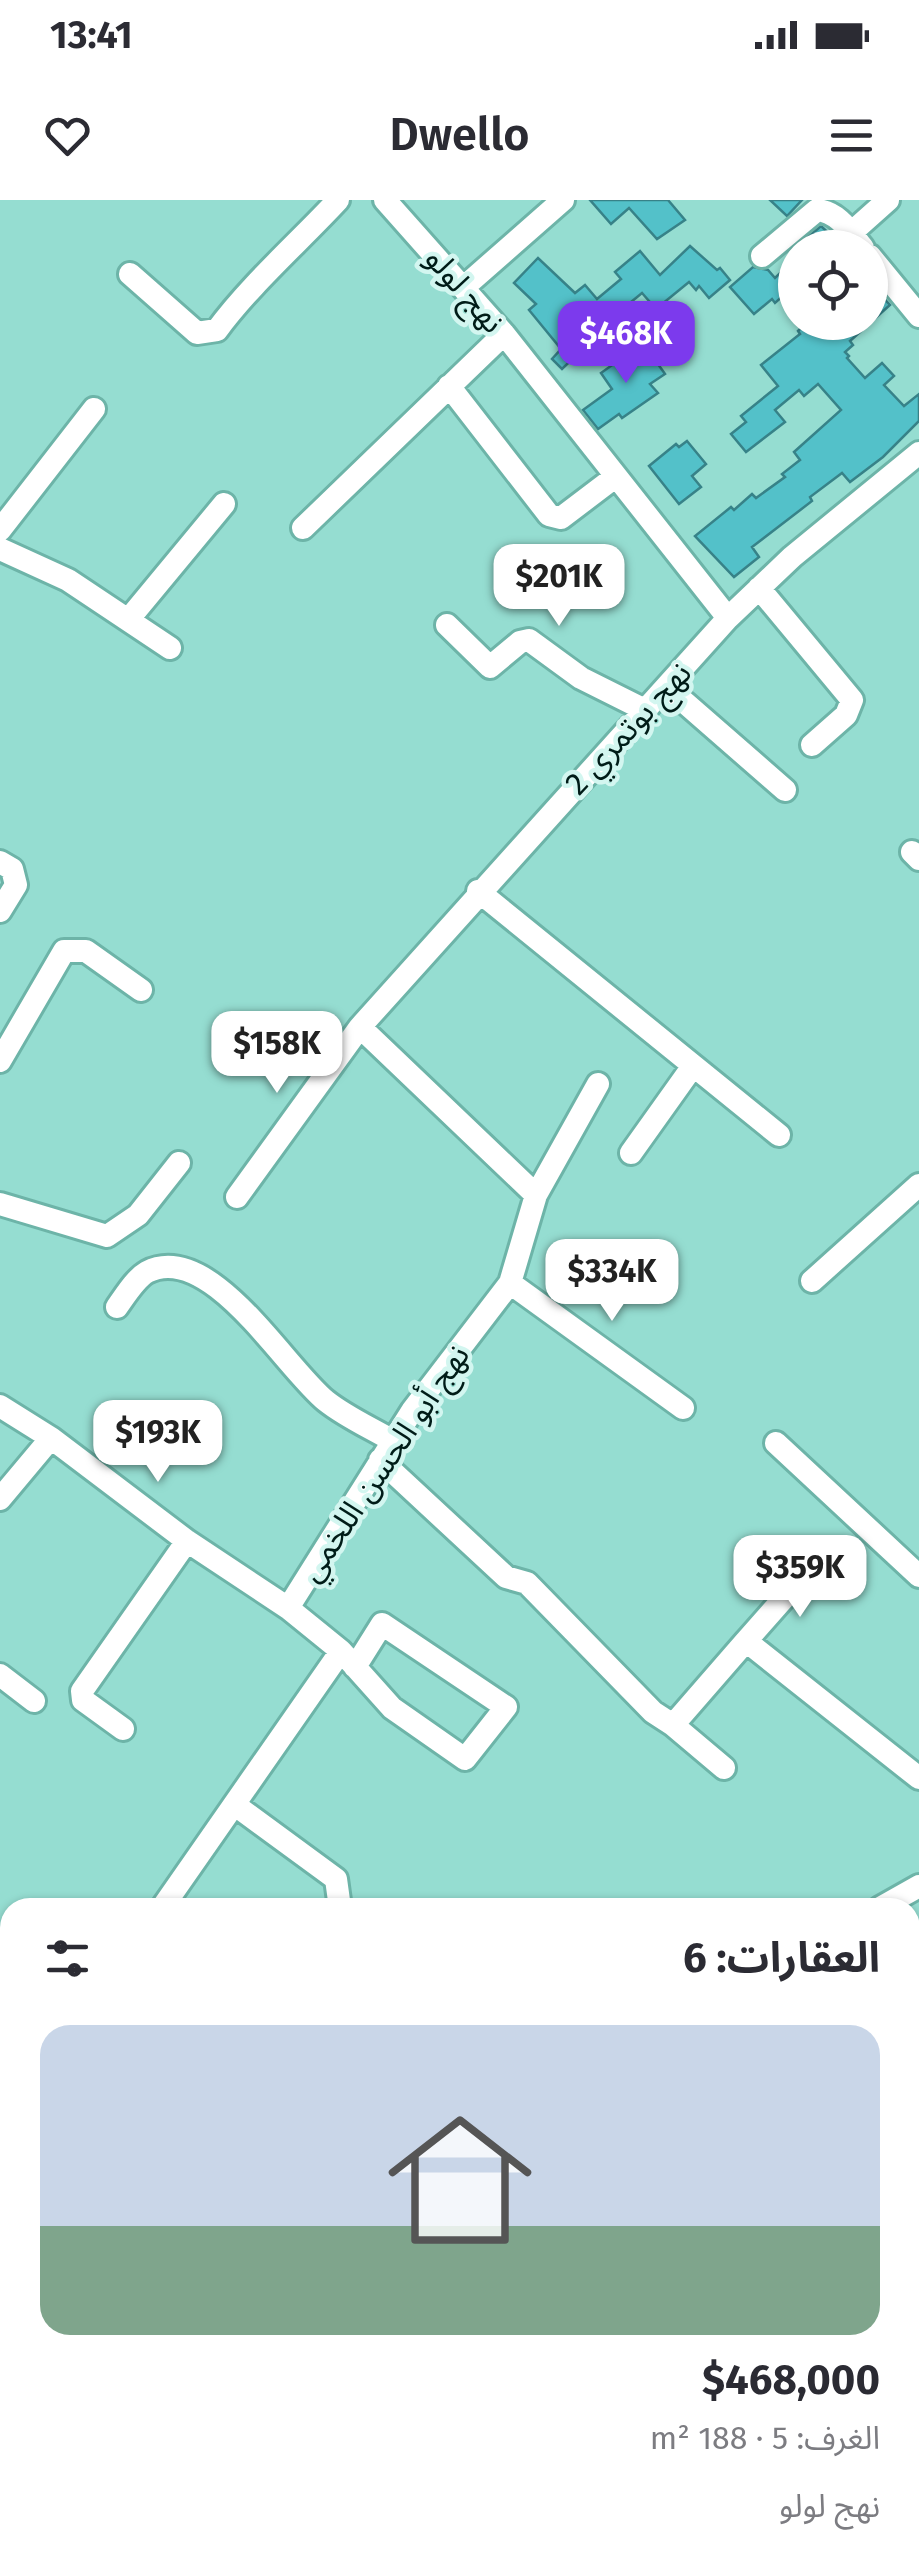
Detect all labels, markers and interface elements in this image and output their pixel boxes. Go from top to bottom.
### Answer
text: 13:41 [50,12,133,58]
icon: heart [40,108,95,163]
text: Dwello [389,108,530,162]
icon: menu [824,108,879,163]
map controls [778,230,888,340]
button: locate [778,230,888,340]
street label: نهج لولو [414,239,512,344]
pin: $468K [556,301,696,386]
text: $468K [580,314,672,352]
pin: $201K [489,544,629,629]
text: $201K [516,557,602,595]
street label: نهج بوتمري 2 [557,654,703,806]
pin: $158K [207,1011,347,1096]
text: $158K [233,1024,321,1062]
pin: $334K [542,1239,682,1324]
text: $334K [567,1252,657,1290]
street label: نهج أبو الحسن اللخمي [291,1337,482,1592]
pin: $193K [88,1400,228,1485]
text: $193K [115,1413,201,1451]
pin: $359K [730,1535,870,1620]
text: $359K [755,1548,845,1586]
icon: filters [40,1931,95,1986]
text: العقارات: 6 [683,1933,880,1983]
icon: home [370,2090,550,2270]
text: $468,000 [702,2355,880,2405]
text: الغرف: 5 · 188 m² [650,2419,880,2457]
text: نهج لولو [779,2487,880,2525]

